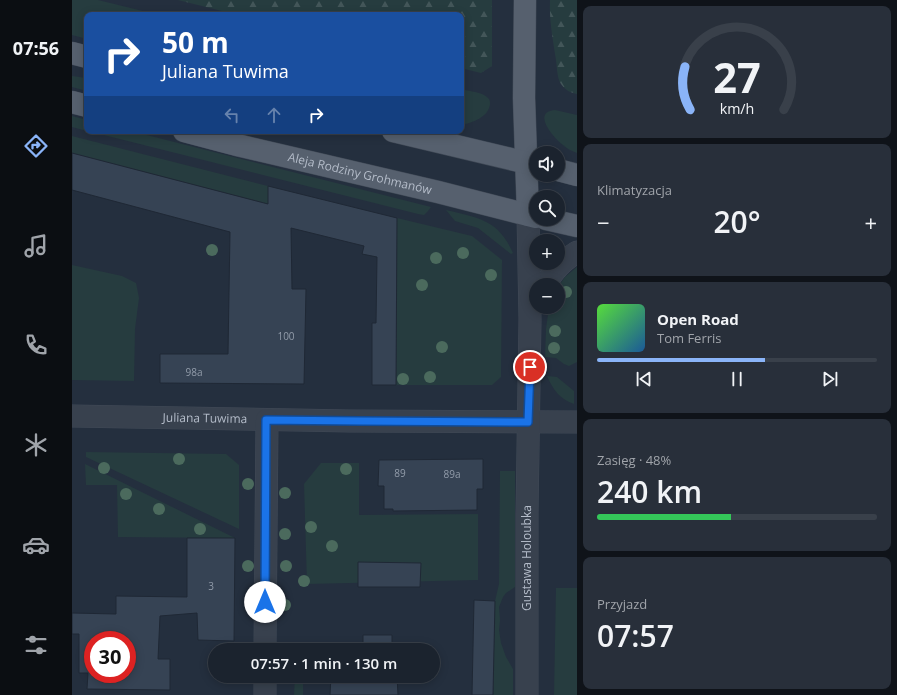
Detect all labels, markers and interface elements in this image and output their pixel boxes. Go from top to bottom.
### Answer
text: 50 m [162,23,229,61]
icon: right [96,28,148,80]
text: 07:56 [13,36,59,60]
text: 27 [713,49,761,105]
text: Juliana Tuwima [162,59,289,83]
text: km/h [720,98,754,117]
icon: left [221,104,243,126]
icon: ahead [263,104,285,126]
icon: right [305,104,327,126]
icon: directions [22,132,50,160]
map controls [529,146,565,314]
button: sound [529,146,565,182]
street label: Aleja Rodziny Grohmanów [286,148,434,198]
text: Klimatyzacja [597,181,672,199]
button: search [529,190,565,226]
text: 20° [713,201,761,242]
text: − [597,207,610,237]
text: + [864,207,877,237]
icon: music [22,232,50,260]
button: + [529,234,565,270]
button: − [529,278,565,314]
text: Open Road [657,309,739,329]
house number: 100 [277,329,295,343]
text: Tom Ferris [657,329,722,347]
icon: phone [22,331,50,359]
pin [513,350,547,384]
icon: arrive [519,356,541,378]
house number: 98a [186,365,203,379]
icon: previous [633,368,655,390]
icon: pause [726,368,748,390]
icon: next [819,368,841,390]
street label: Juliana Tuwima [162,409,247,427]
icon: climate [22,431,50,459]
text: Zasięg · 48% [597,451,671,469]
house number: 89 [394,466,406,480]
house number: 89a [444,467,461,481]
text: 240 km [597,471,702,512]
street label: Gustawa Holoubka [518,505,535,611]
icon: car [22,531,50,559]
house number: 3 [208,579,214,593]
position arrow [244,581,286,623]
text: Przyjazd [597,595,647,613]
text: 07:57 [597,615,674,656]
icon: filters [22,631,50,659]
speed limit sign: 30 [84,631,136,683]
text: 07:57 · 1 min · 130 m [251,653,397,673]

